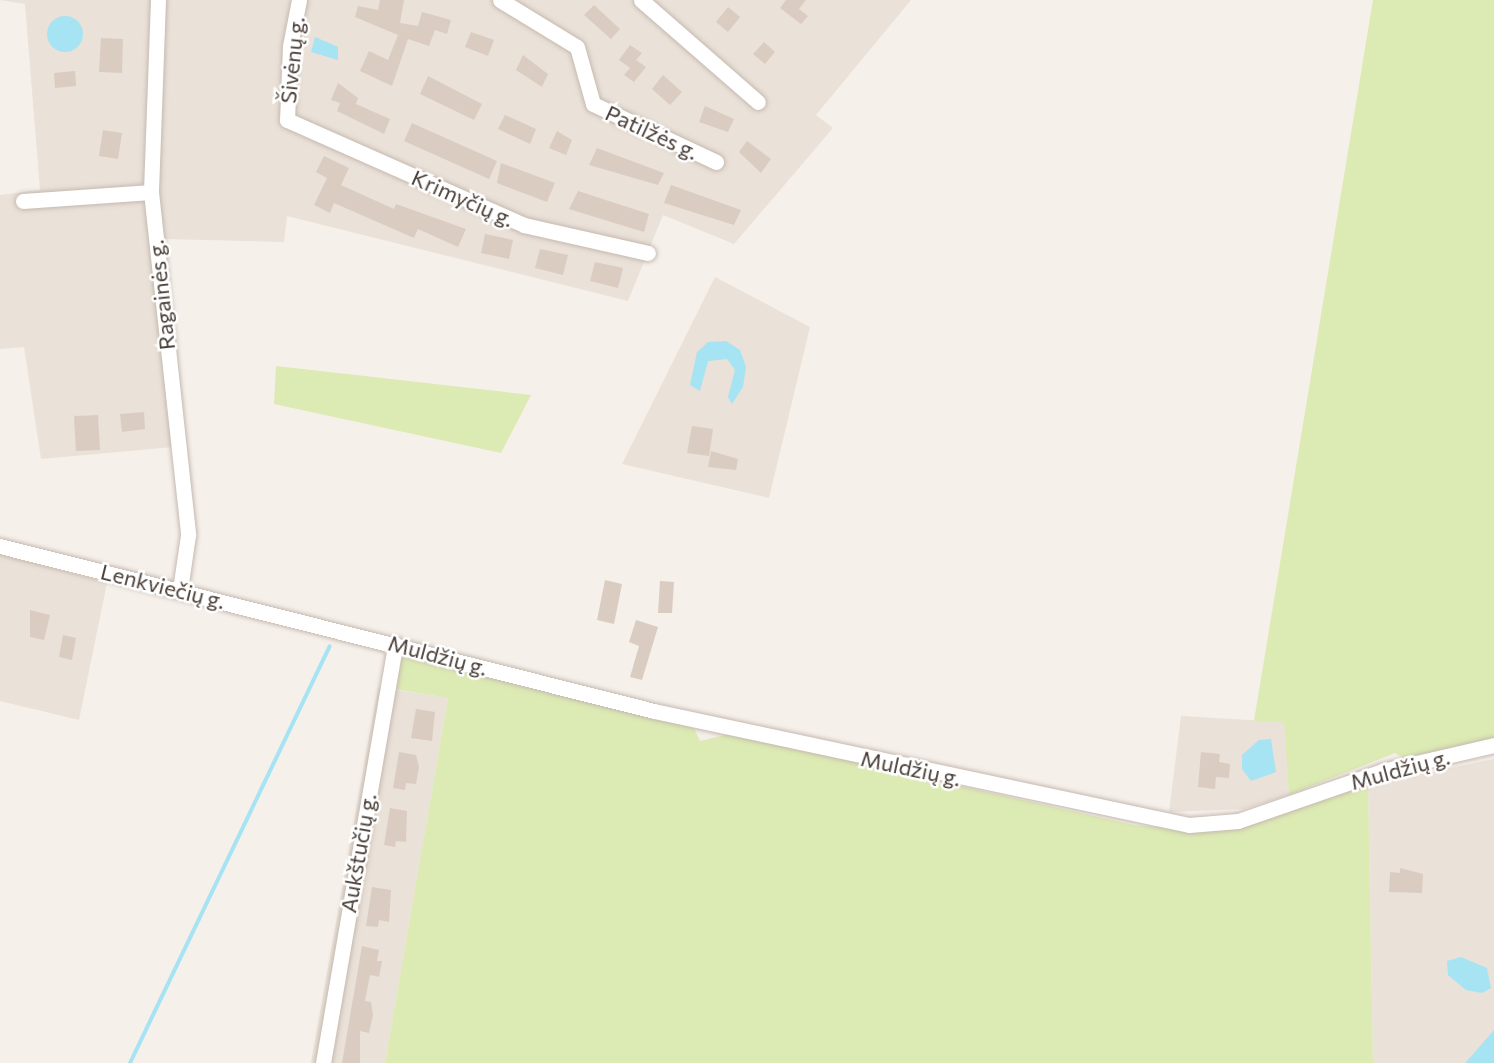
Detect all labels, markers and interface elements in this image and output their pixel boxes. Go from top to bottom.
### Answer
street label: Šivėnų g. [274,15,310,105]
street label: Patilžės g. [601,99,703,165]
street label: Krimyčių g. [408,164,518,232]
street label: Ragainės g. [142,239,180,351]
street label: Lenkviečių g. [98,558,228,614]
street label: Muldžių g. [385,629,491,681]
street label: Muldžių g. [1347,743,1453,795]
street label: Muldžių g. [858,745,964,791]
street label: Aukštučių g. [335,791,381,915]

